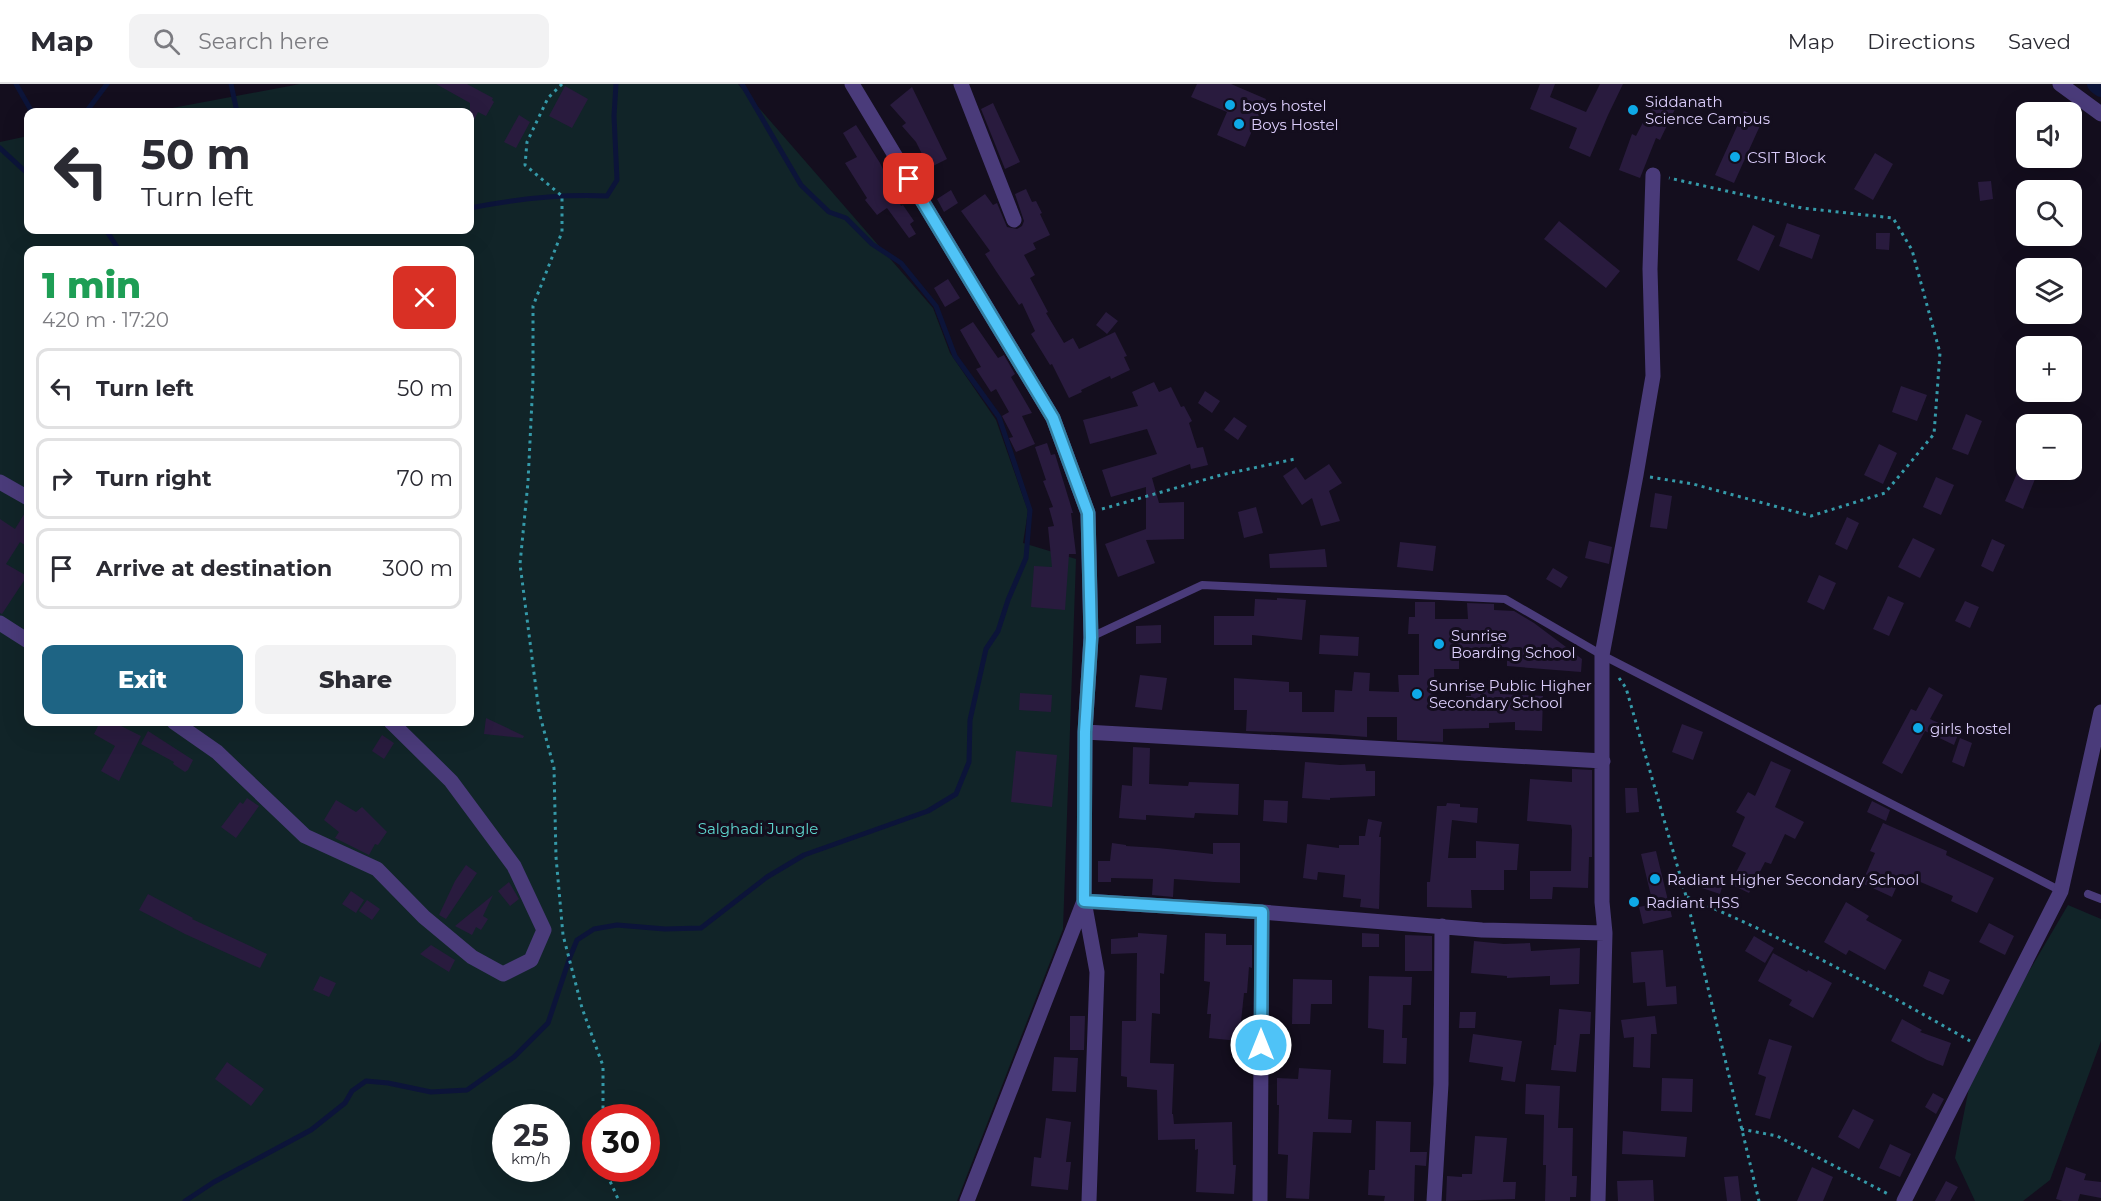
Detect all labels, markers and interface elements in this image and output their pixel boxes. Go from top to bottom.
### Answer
search box [129,14,549,68]
text: Map [30,24,93,58]
icon: search [150,25,183,58]
text: Search here [198,28,329,55]
text: Map [1788,29,1834,54]
text: Directions [1867,29,1975,54]
text: Saved [2008,29,2071,54]
place label: Siddanath Science Campus [1645,92,1770,128]
place label: boys hostel [1242,96,1326,115]
marker: boys hostel [1223,98,1237,112]
map controls [2016,102,2082,480]
button: sound [2016,102,2082,168]
marker: Siddanath Science Campus [1626,103,1640,117]
place label: Boys Hostel [1251,115,1339,134]
marker: Boys Hostel [1232,117,1246,131]
text: 50 m [141,128,250,180]
icon: left [42,132,120,210]
place label: CSIT Block [1747,148,1826,167]
marker: CSIT Block [1728,150,1742,164]
pin [883,153,934,204]
icon: arrive [892,162,925,195]
text: Turn left [141,180,254,213]
button: search [2016,180,2082,246]
button: layers [2016,258,2082,324]
text: 1 min [42,263,141,307]
button: close [393,266,456,329]
text: 420 m · 17:20 [42,308,169,332]
button: + [2016,336,2082,402]
icon: left [45,372,78,405]
text: Turn left [96,375,194,402]
text: 50 m [397,375,453,402]
button: − [2016,414,2082,480]
icon: right [45,462,78,495]
text: Turn right [96,465,211,492]
text: 70 m [397,465,453,492]
icon: arrive [45,552,78,585]
text: Arrive at destination [96,555,332,582]
text: 300 m [382,555,453,582]
place label: Sunrise Boarding School [1451,626,1575,662]
marker: Sunrise Boarding School [1432,637,1446,651]
button: Exit [42,645,243,714]
button: Share [255,645,456,714]
place label: Sunrise Public Higher Secondary School [1429,676,1592,712]
marker: Sunrise Public Higher Secondary School [1410,687,1424,701]
place label: girls hostel [1930,719,2011,738]
marker: girls hostel [1911,721,1925,735]
park label: Salghadi Jungle [698,819,818,838]
place label: Radiant Higher Secondary School [1667,870,1919,889]
marker: Radiant Higher Secondary School [1648,872,1662,886]
place label: Radiant HSS [1646,893,1739,912]
marker: Radiant HSS [1627,895,1641,909]
position arrow [1229,1013,1293,1077]
speed limit sign: 30 [582,1104,660,1182]
text: 25 [513,1117,549,1154]
text: km/h [511,1149,551,1168]

